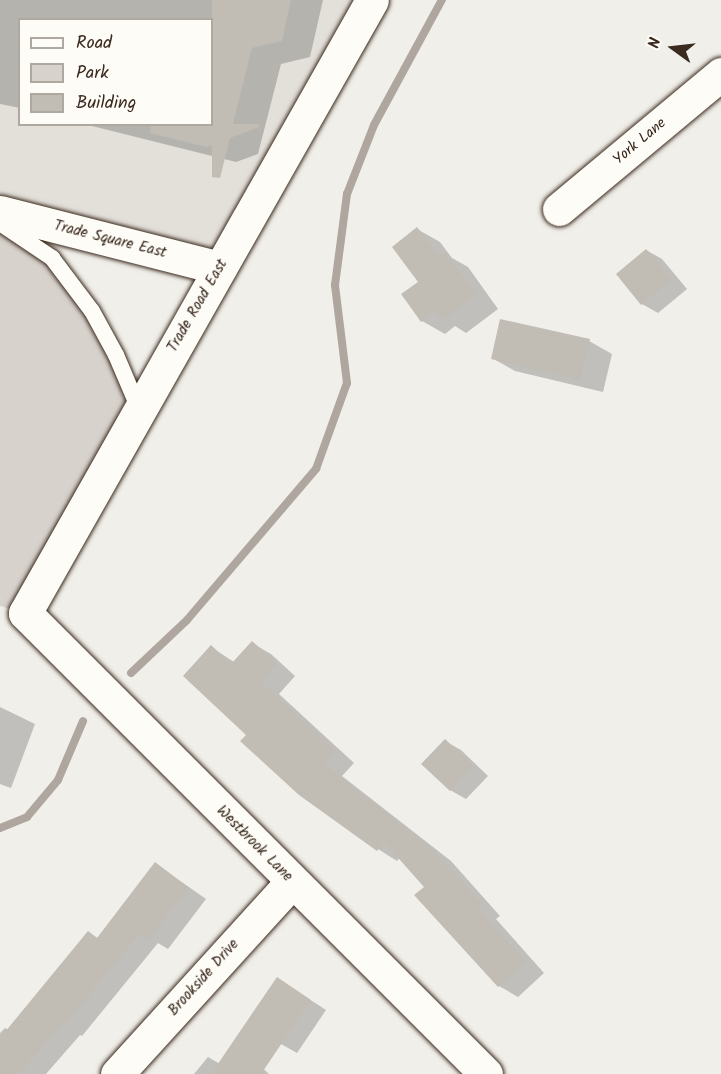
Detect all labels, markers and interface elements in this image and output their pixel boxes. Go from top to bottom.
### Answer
legend [18,18,213,126]
north arrow [643,18,703,78]
text: Road [76,29,112,58]
text: N [642,35,669,51]
text: Park [76,59,109,88]
text: Building [76,89,136,118]
street label: York Lane [610,115,670,169]
street label: Trade Square East [52,217,168,263]
street label: Trade Road East [164,256,232,356]
street label: Westbrook Lane [212,802,296,886]
street label: Brookside Drive [165,936,243,1020]

